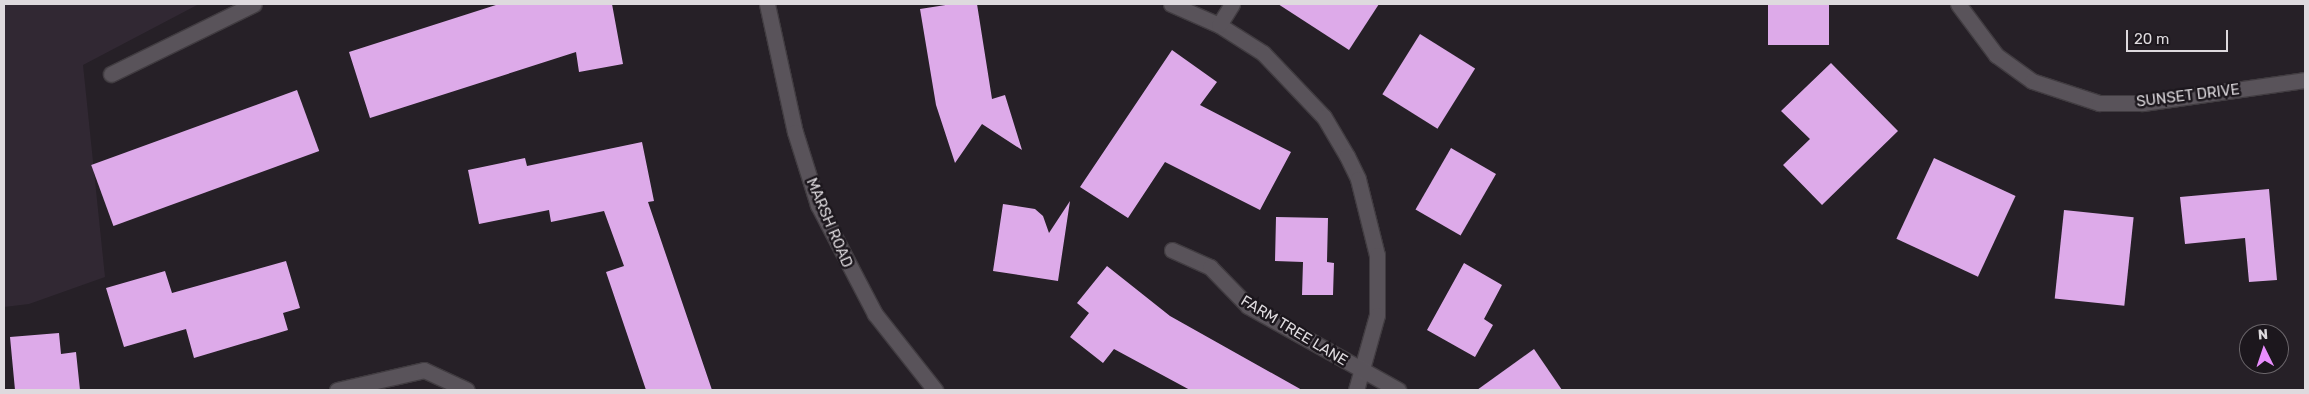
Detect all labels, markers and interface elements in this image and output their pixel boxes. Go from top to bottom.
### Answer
scale bar [2129,20,2232,52]
text: 20 m [2134,30,2169,48]
street label: SUNSET DRIVE [2135,81,2241,111]
street label: MARSH ROAD [802,175,856,271]
street label: FARM TREE LANE [1237,292,1351,370]
north arrow [2239,324,2289,374]
text: N [2257,326,2269,343]

